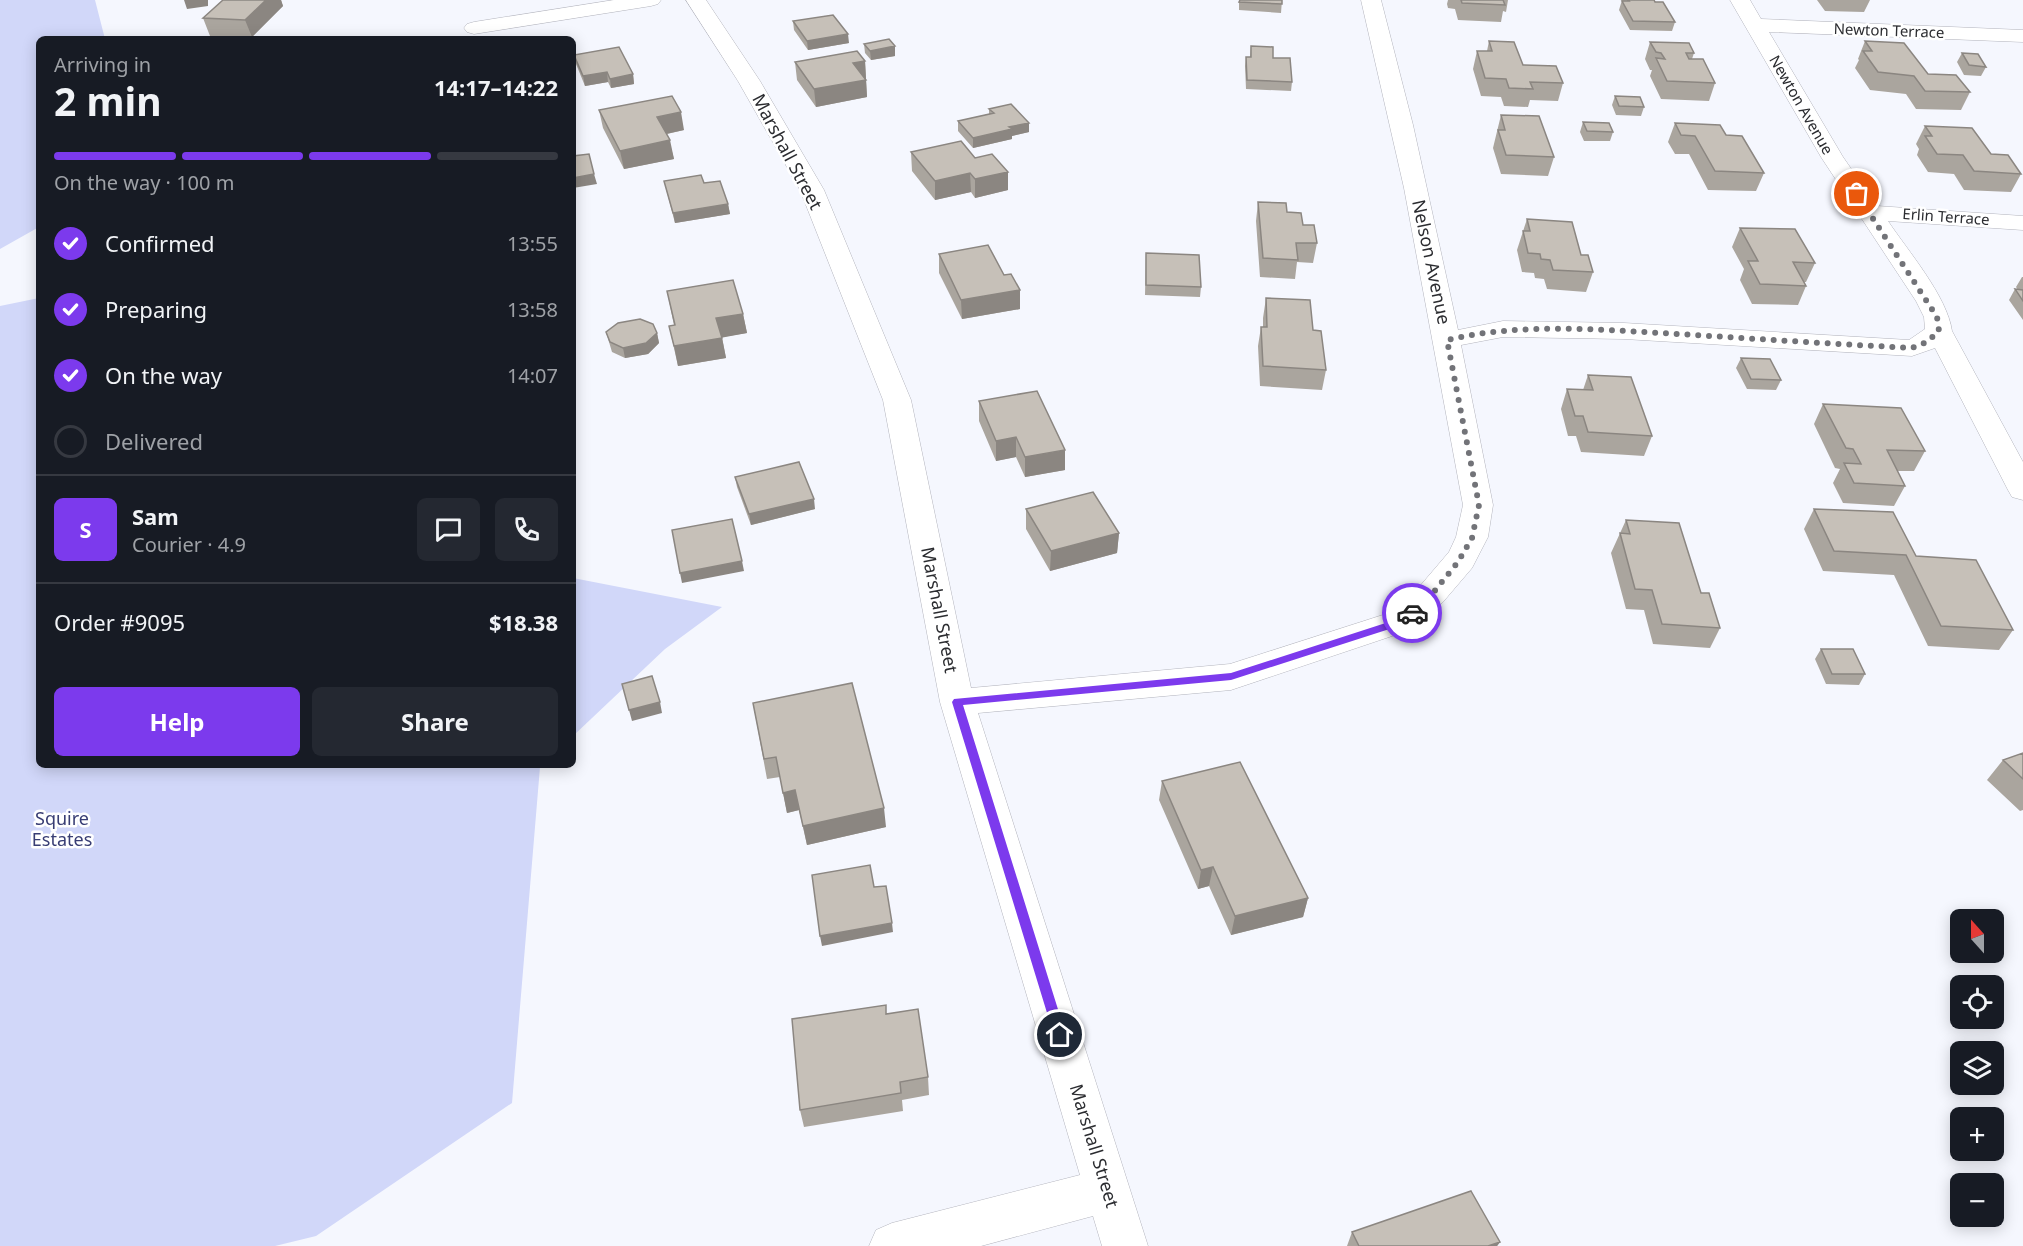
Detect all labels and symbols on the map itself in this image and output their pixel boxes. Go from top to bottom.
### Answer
street label: Newton Terrace [1833,18,1945,42]
street label: Newton Avenue [1765,51,1838,158]
street label: Marshall Street [747,89,829,214]
pin [1831,168,1882,219]
street label: Nelson Avenue [1407,197,1457,326]
street label: Erlin Terrace [1902,203,1990,229]
street label: Marshall Street [916,545,964,675]
courier [1382,583,1442,643]
park label: Squire Estates [32,806,92,851]
north arrow [1950,909,2004,963]
pin [1034,1009,1085,1060]
street label: Marshall Street [1065,1081,1125,1211]

